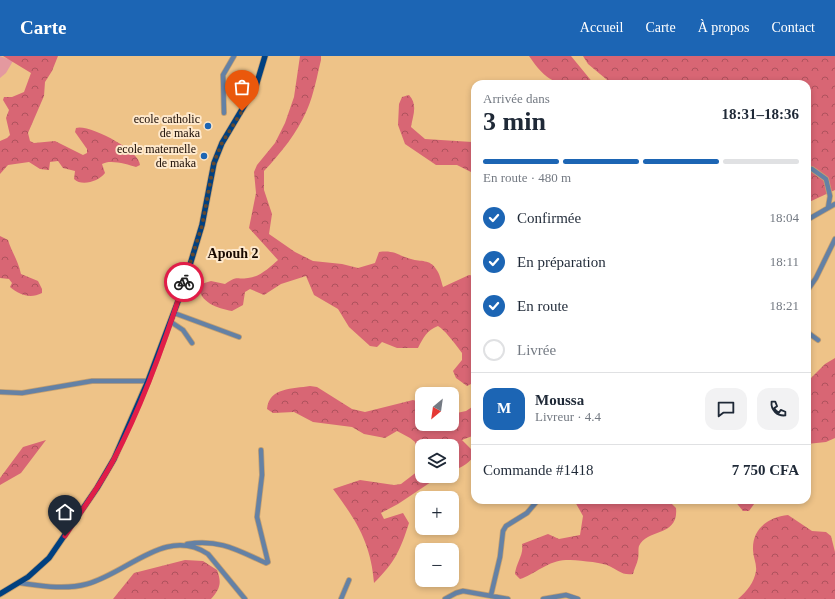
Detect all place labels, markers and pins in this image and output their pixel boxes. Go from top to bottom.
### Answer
pin [225,70,259,111]
place label: ecole catholic de maka [134,112,201,140]
marker: ecole catholic de maka [203,121,213,131]
place label: ecole maternelle de maka [117,142,197,170]
marker: ecole maternelle de maka [199,151,209,161]
pin [48,495,82,536]

